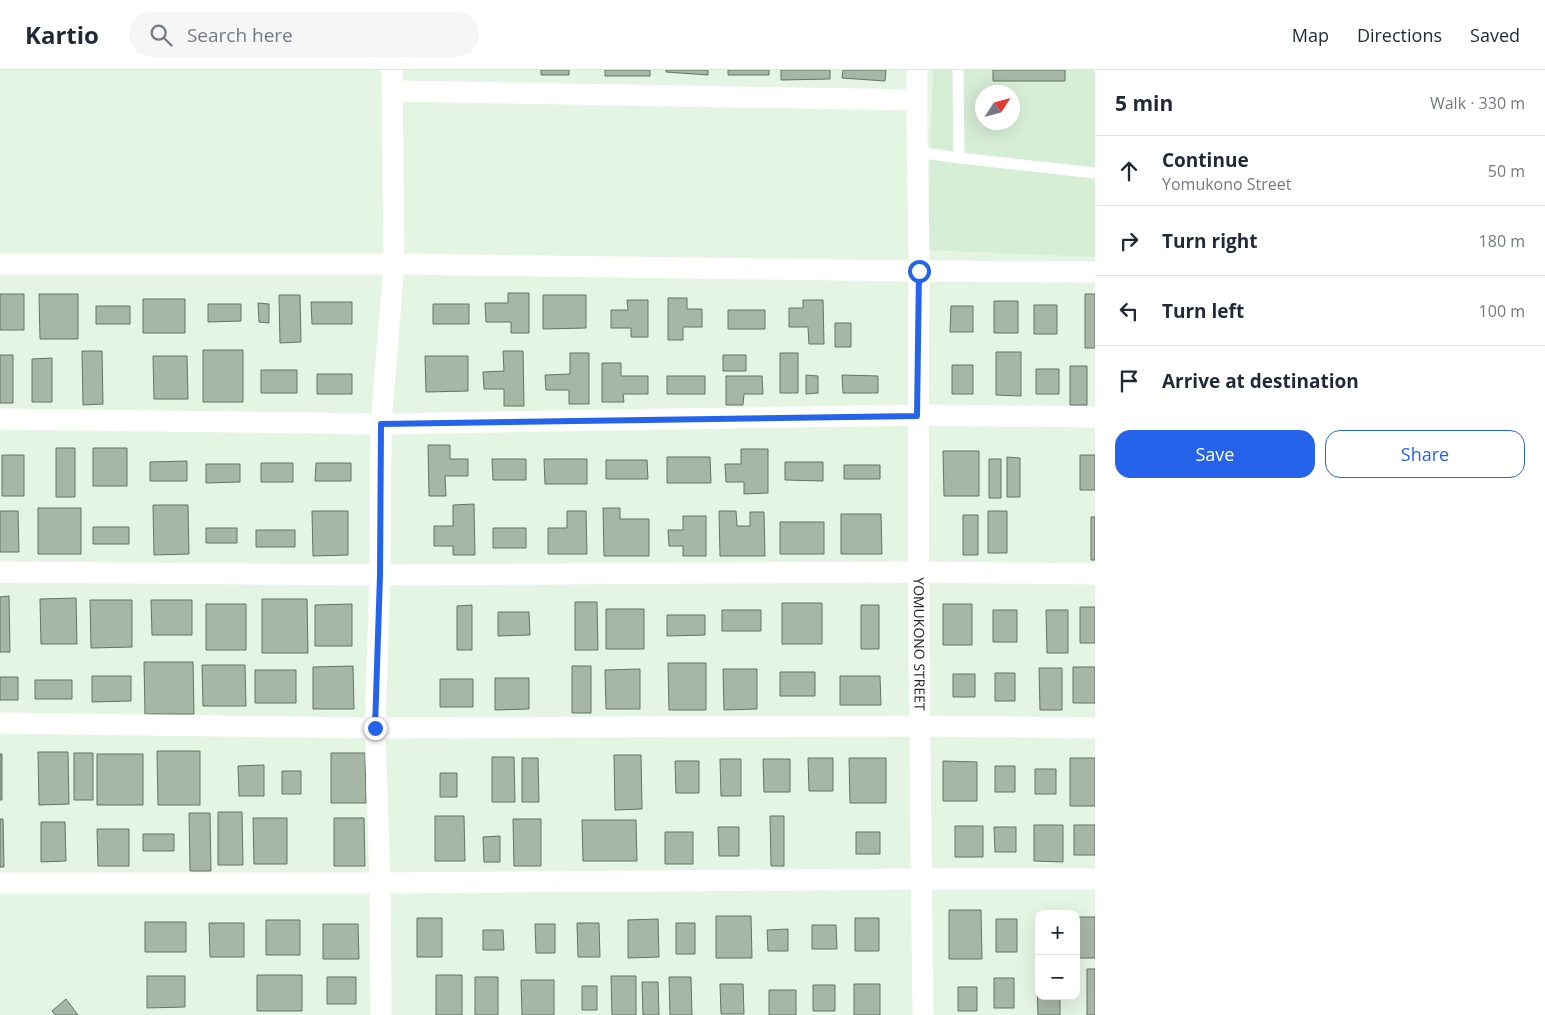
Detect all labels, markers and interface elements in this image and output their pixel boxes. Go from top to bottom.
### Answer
search box [129,12,479,57]
text: Kartio [25,18,99,51]
icon: search [147,21,175,49]
text: Search here [187,22,293,48]
text: Map [1292,23,1329,47]
text: Directions [1357,23,1442,47]
text: Saved [1470,23,1520,47]
north arrow [975,85,1020,130]
text: 5 min [1115,89,1173,117]
text: Walk · 330 m [1430,92,1525,114]
text: Continue [1162,147,1249,173]
icon: ahead [1115,157,1143,185]
text: 50 m [1488,160,1525,182]
text: Yomukono Street [1162,173,1292,195]
icon: right [1115,227,1143,255]
text: Turn right [1162,228,1257,254]
text: 180 m [1479,230,1525,252]
route start [908,260,931,283]
icon: left [1115,297,1143,325]
text: Turn left [1162,298,1244,324]
text: 100 m [1479,300,1525,322]
icon: arrive [1115,367,1143,395]
text: Arrive at destination [1162,368,1359,394]
button: Save [1115,430,1315,478]
button: Share [1325,430,1525,478]
street label: YOMUKONO STREET [910,577,930,711]
route end [364,717,387,740]
map controls [1035,910,1080,1000]
button: + [1035,910,1080,955]
button: − [1035,955,1080,1000]

